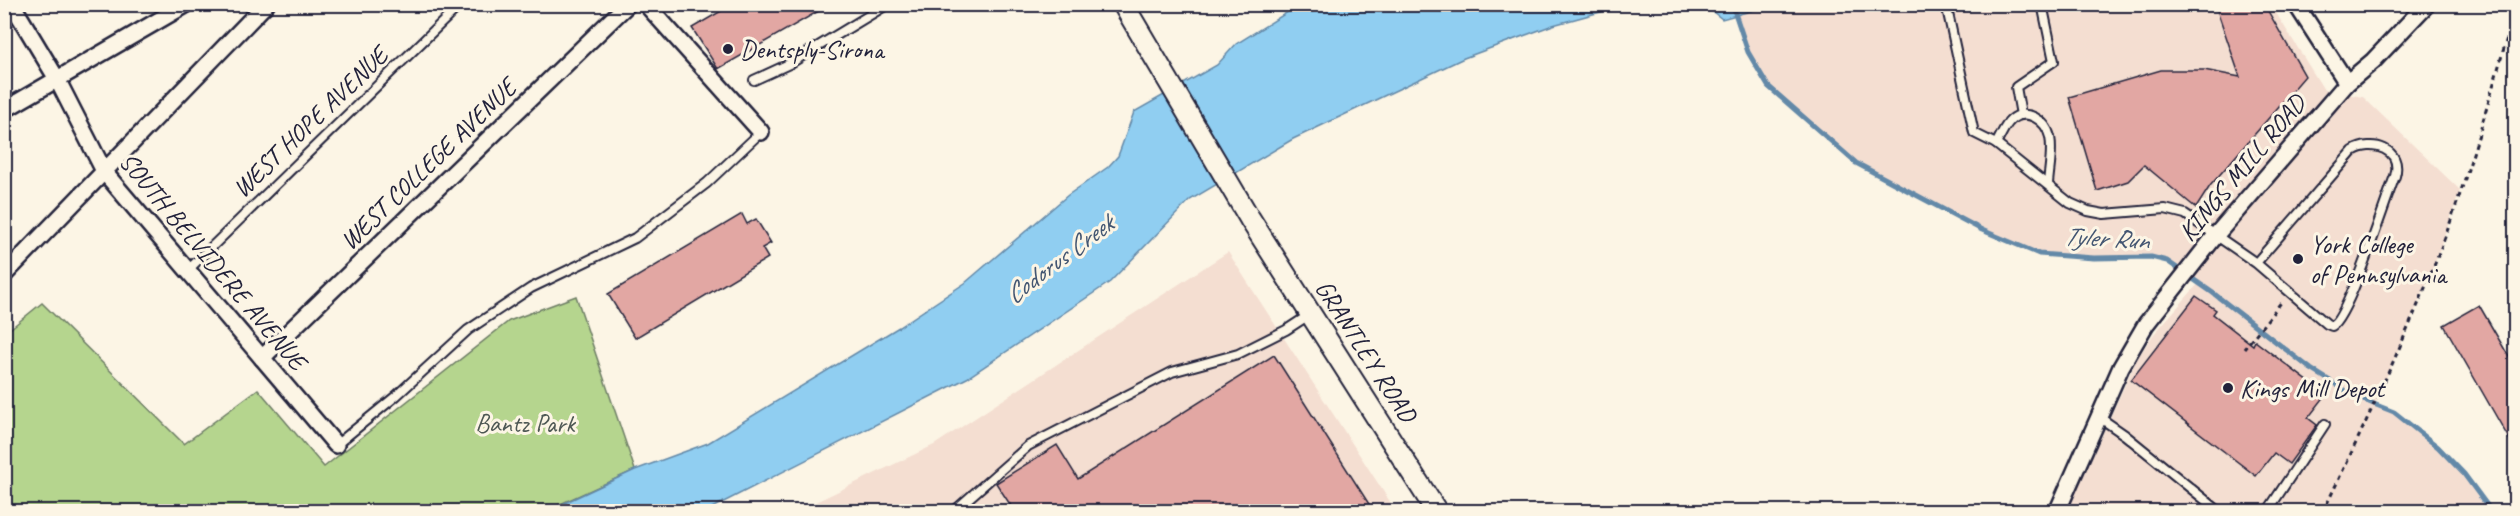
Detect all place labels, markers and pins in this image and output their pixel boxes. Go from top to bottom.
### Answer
place label: Dentsply-Sirona [740,33,886,66]
marker: Dentsply-Sirona [721,42,735,56]
place label: York College of Pennsylvania [2310,228,2448,291]
marker: York College of Pennsylvania [2291,252,2305,266]
place label: Kings Mill Depot [2240,372,2386,405]
marker: Kings Mill Depot [2221,381,2235,395]

